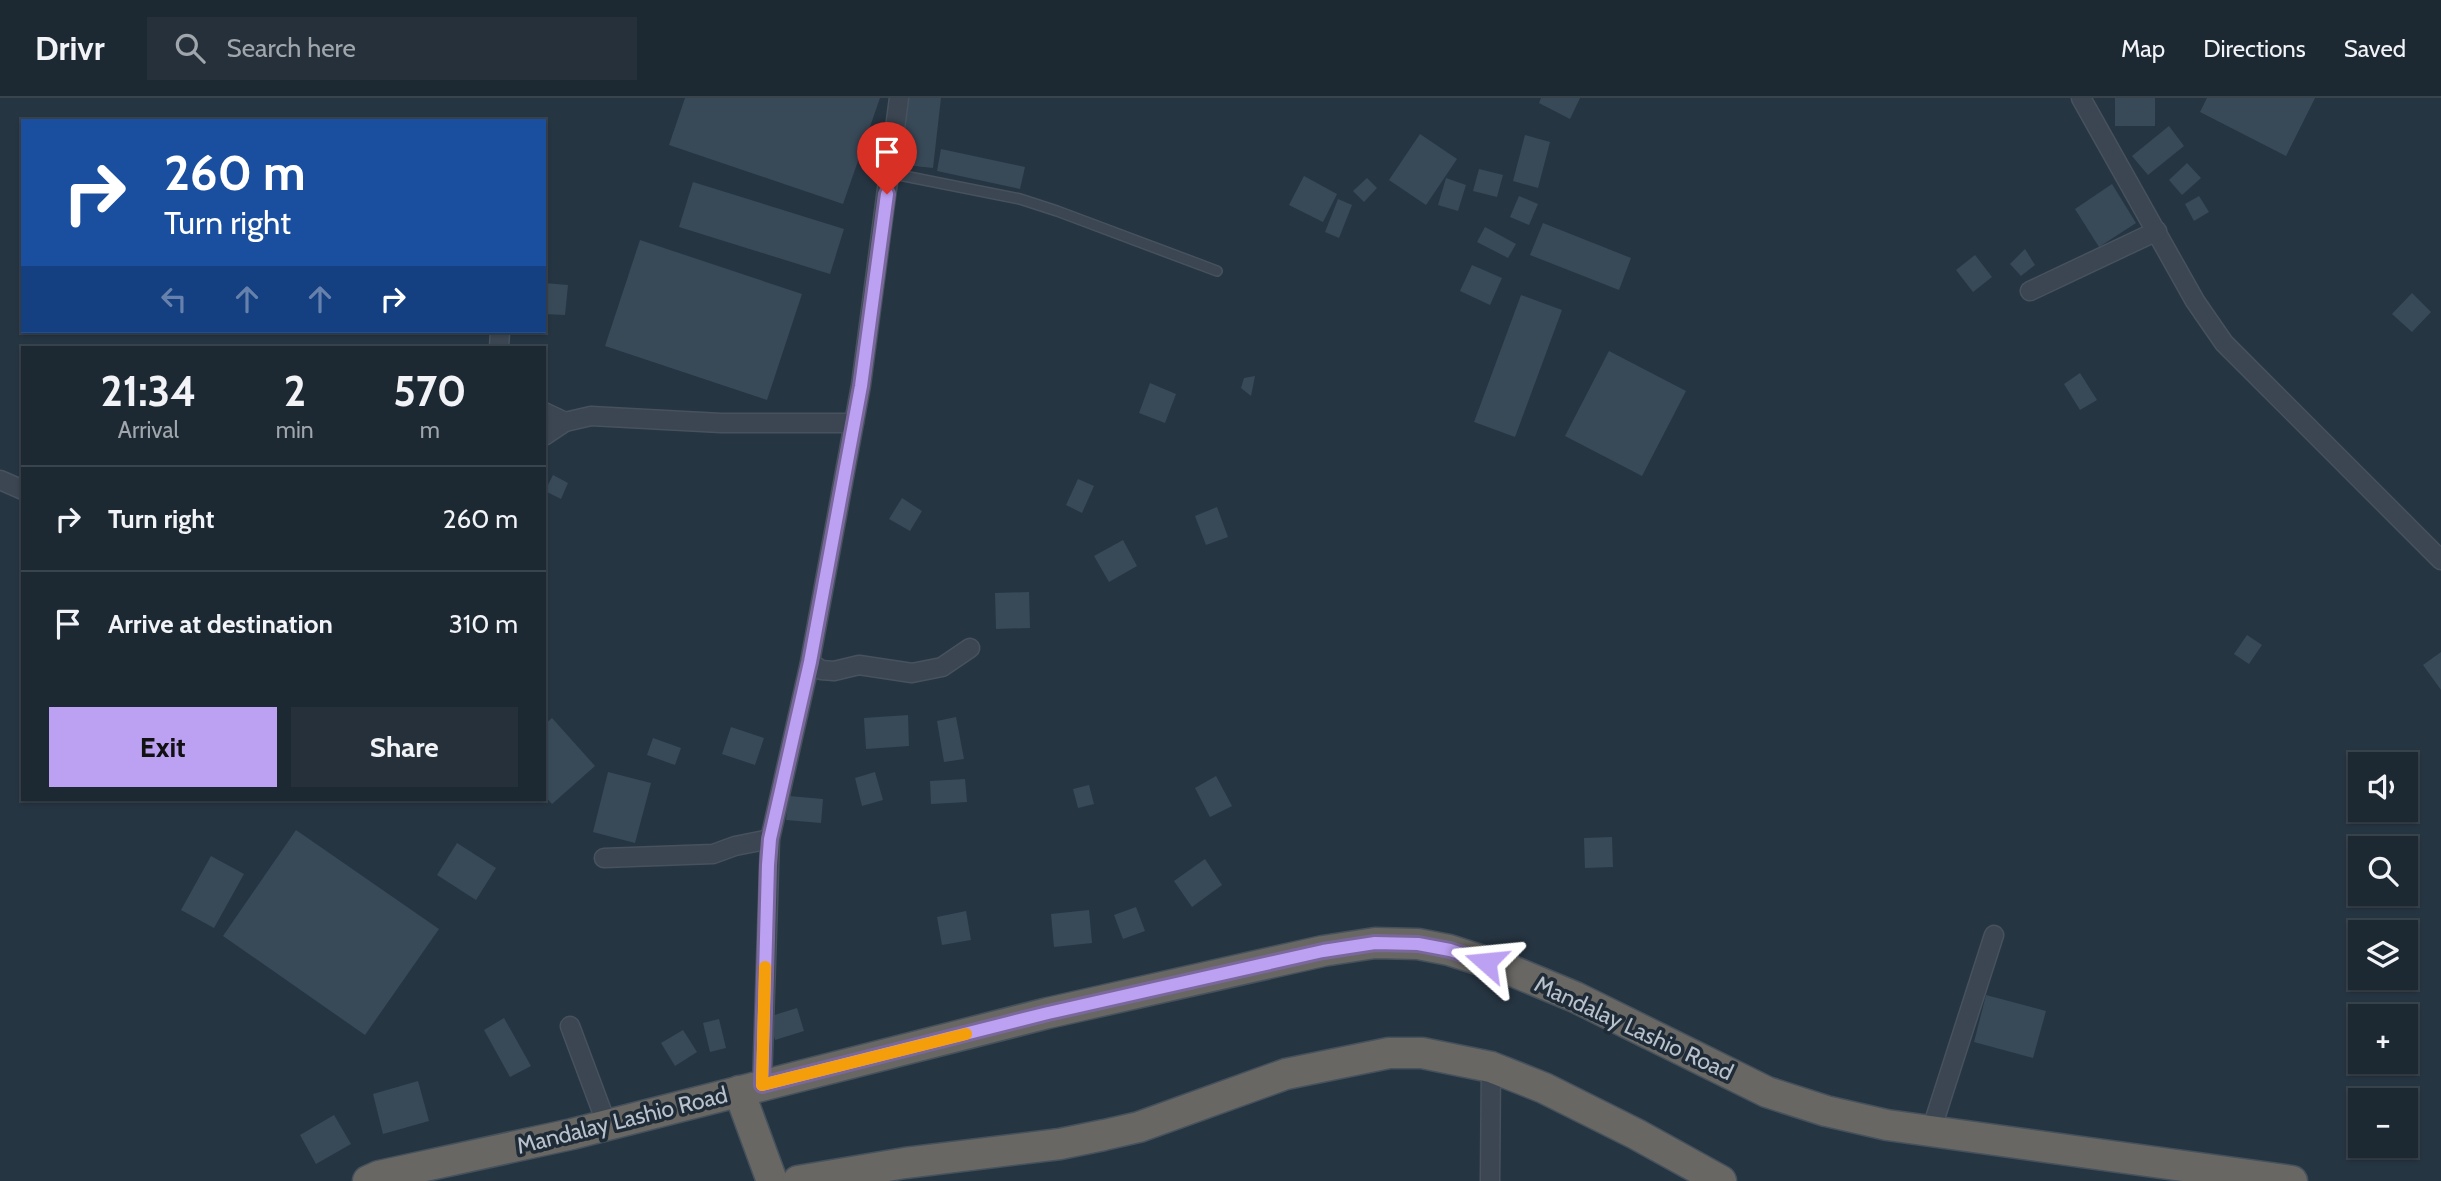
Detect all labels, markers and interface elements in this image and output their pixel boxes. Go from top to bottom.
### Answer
search box [147,17,637,80]
text: Drivr [35,28,105,68]
icon: search [171,29,209,67]
text: Search here [227,32,356,64]
text: Map [2121,34,2165,63]
text: Directions [2203,34,2306,63]
text: Saved [2344,34,2406,63]
pin [857,122,917,194]
icon: arrive [868,133,906,171]
text: 260 m [164,143,306,202]
icon: right [49,147,140,238]
text: Turn right [164,203,291,242]
icon: left [155,280,193,318]
icon: ahead [228,280,266,318]
icon: ahead [301,280,339,318]
icon: right [374,280,412,318]
text: 21:34 [101,365,196,417]
text: 2 [284,365,306,417]
text: 570 [393,365,466,417]
text: Arrival [118,416,179,444]
text: min [276,416,314,444]
text: m [420,416,440,444]
icon: right [49,500,87,538]
text: Turn right [108,503,214,535]
text: 260 m [443,503,518,535]
icon: arrive [49,605,87,643]
text: Arrive at destination [108,608,333,640]
text: 310 m [449,608,518,640]
button: Exit [49,707,277,787]
button: Share [291,707,518,787]
map controls [2348,752,2418,1158]
button: sound [2348,752,2418,822]
button: search [2348,836,2418,906]
button: layers [2348,920,2418,990]
position arrow [1449,925,1523,999]
street label: Mandalay Lashio Road [1530,970,1738,1086]
button: + [2348,1004,2418,1074]
street label: Mandalay Lashio Road [514,1080,730,1160]
button: − [2348,1088,2418,1158]

